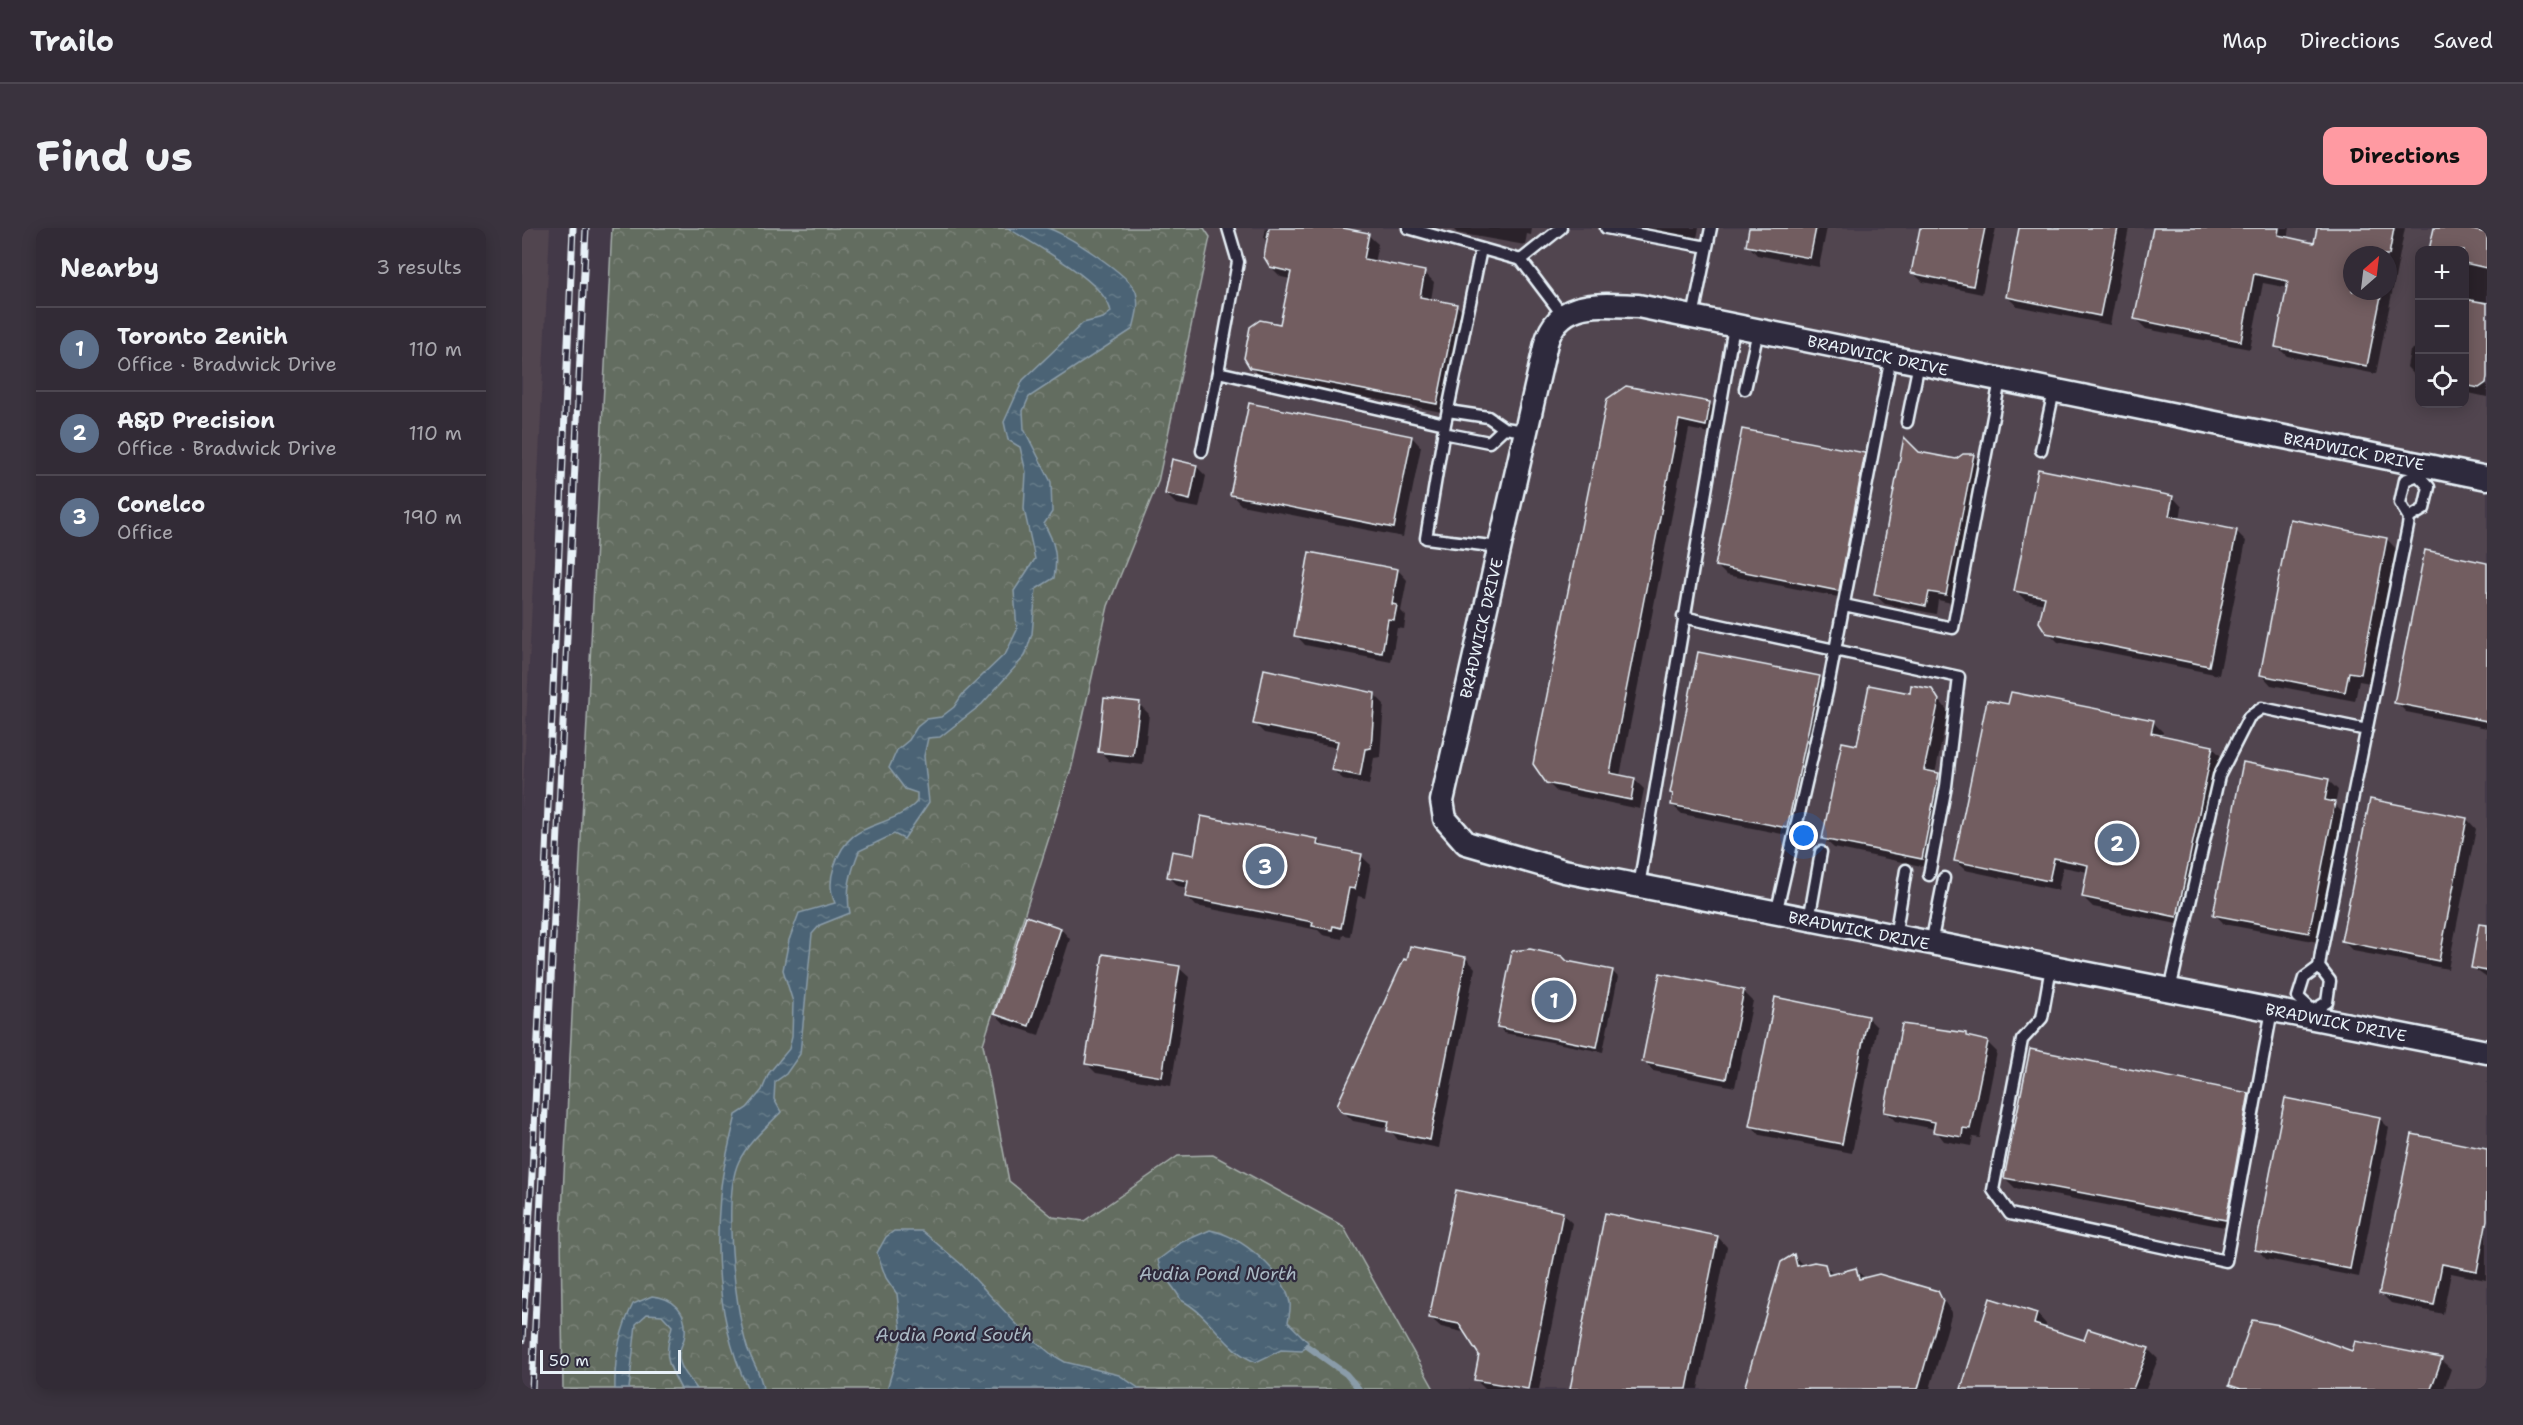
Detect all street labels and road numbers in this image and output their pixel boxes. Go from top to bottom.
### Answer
street label: BRADWICK DRIVE [1806,330,1950,381]
street label: BRADWICK DRIVE [2281,427,2426,475]
street label: BRADWICK DRIVE [1455,556,1508,700]
street label: BRADWICK DRIVE [1786,906,1931,954]
street label: BRADWICK DRIVE [2263,998,2408,1046]

